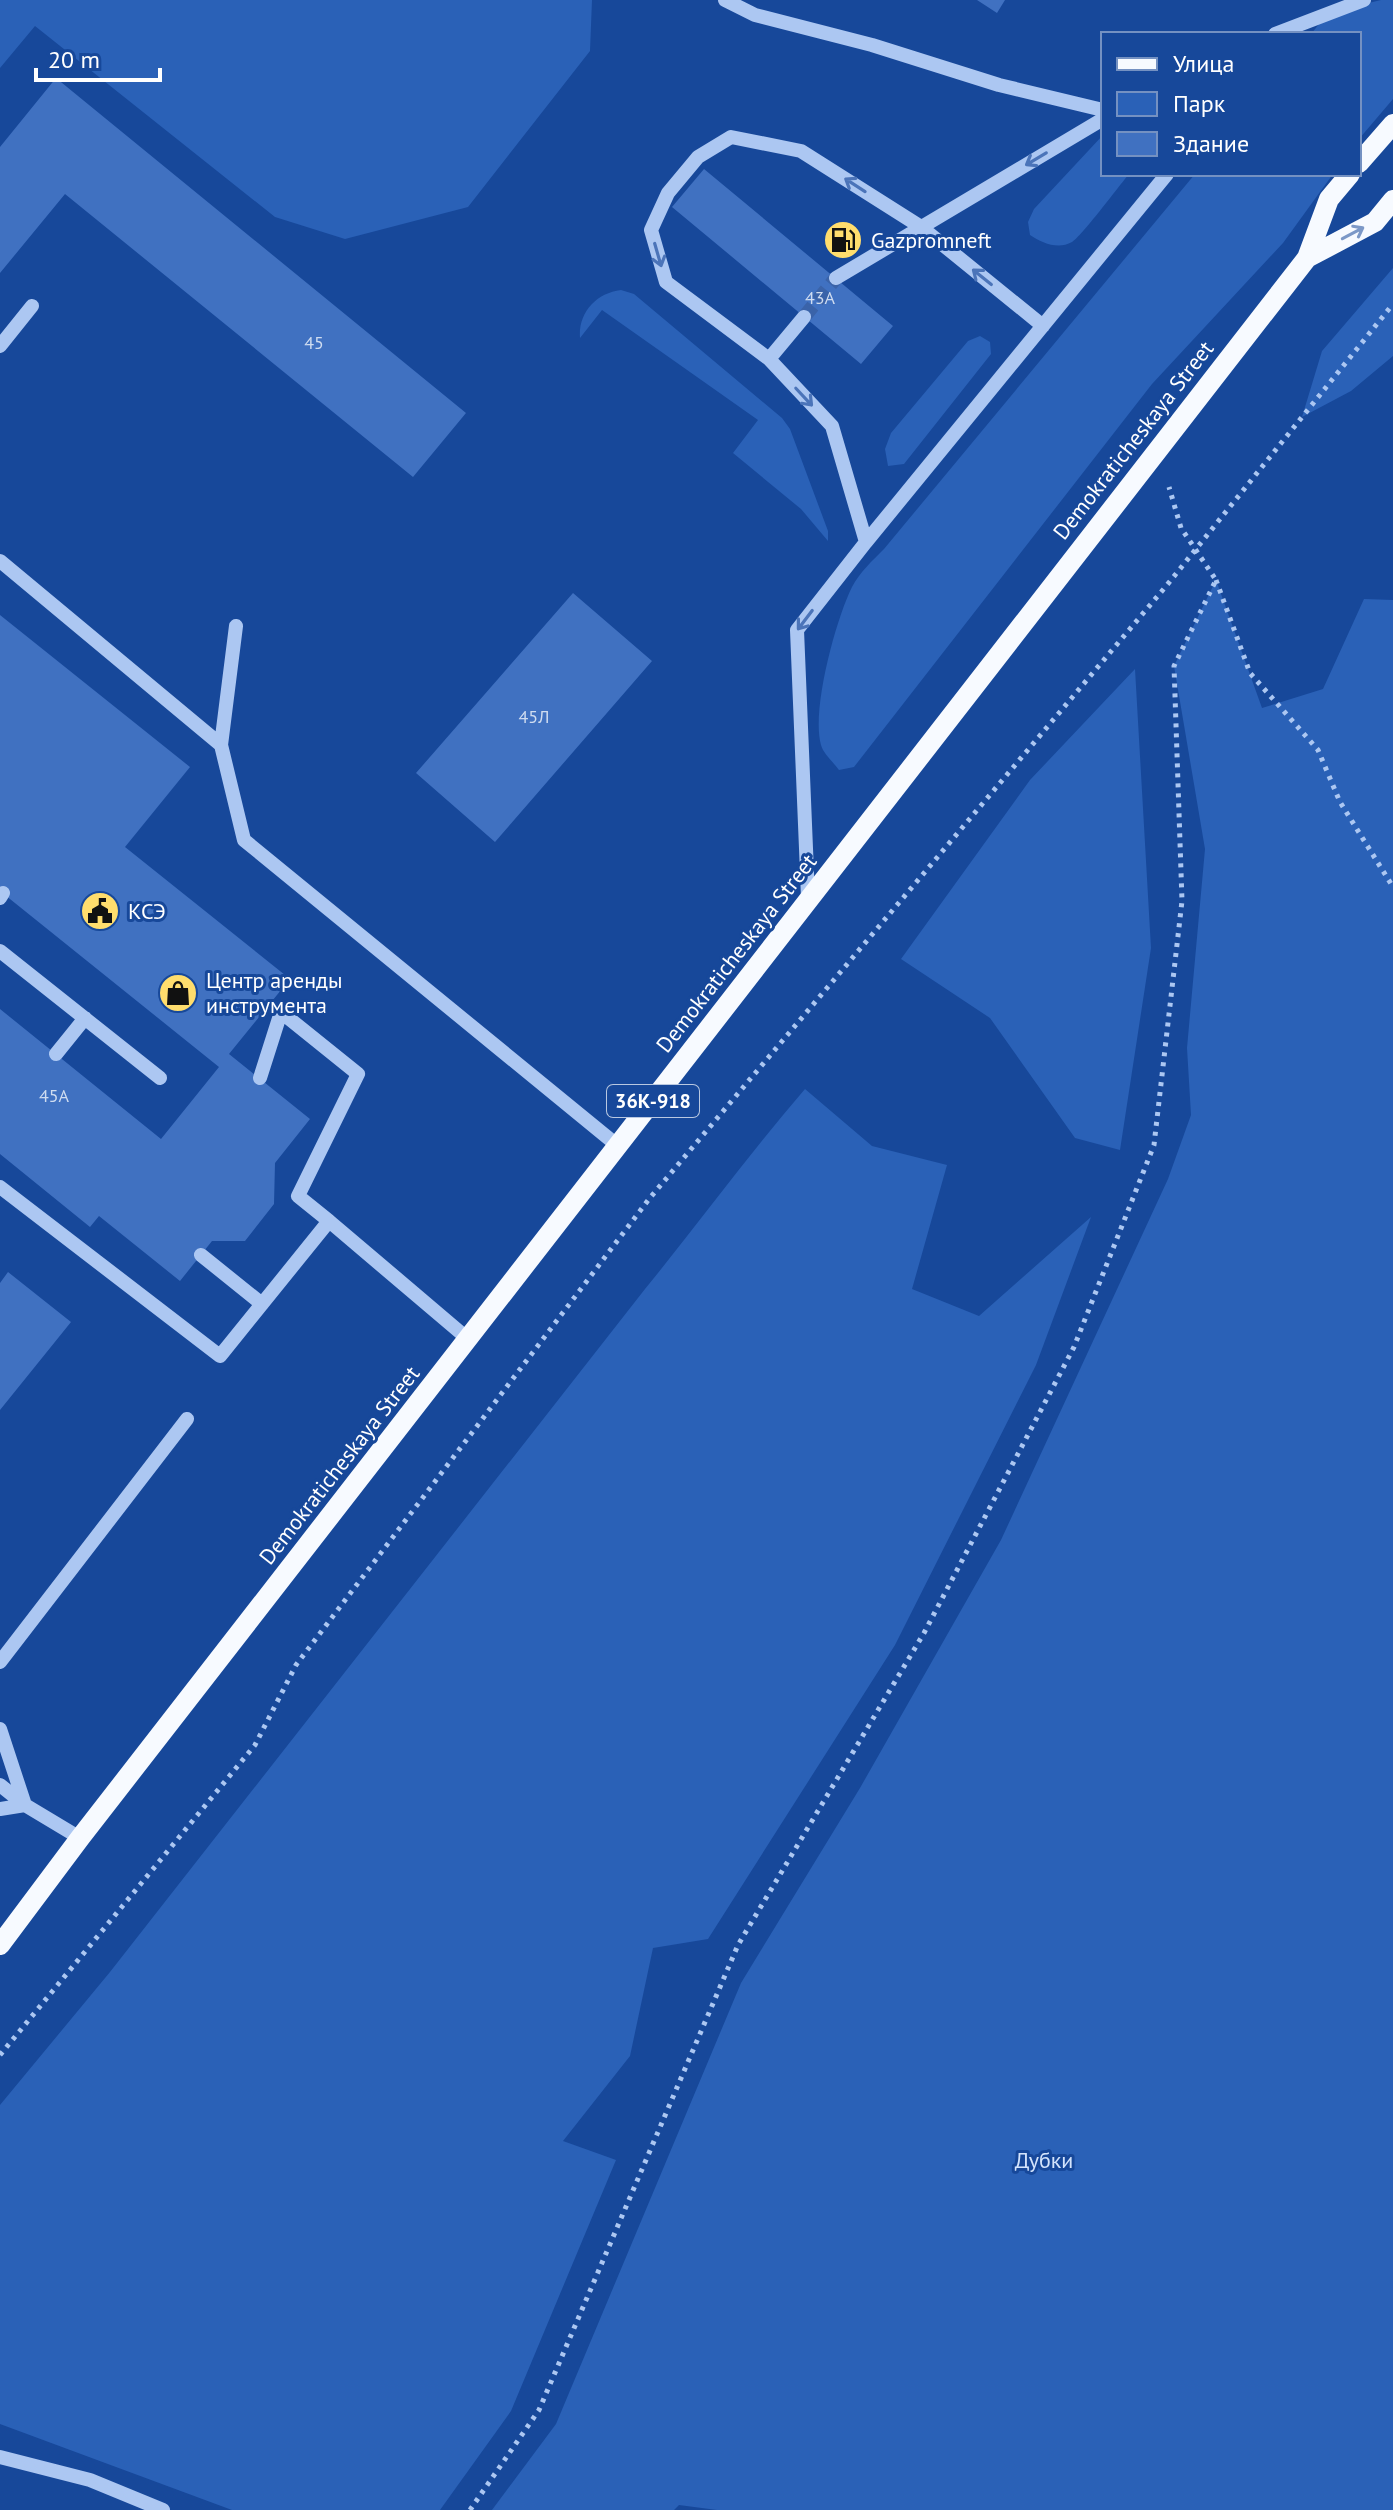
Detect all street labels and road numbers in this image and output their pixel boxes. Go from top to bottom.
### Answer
street label: Demokraticheskaya Street [1047,335,1220,545]
street label: Demokraticheskaya Street [650,848,823,1058]
road number: 36К-918 [607,1085,699,1117]
street label: Demokraticheskaya Street [253,1360,426,1570]

